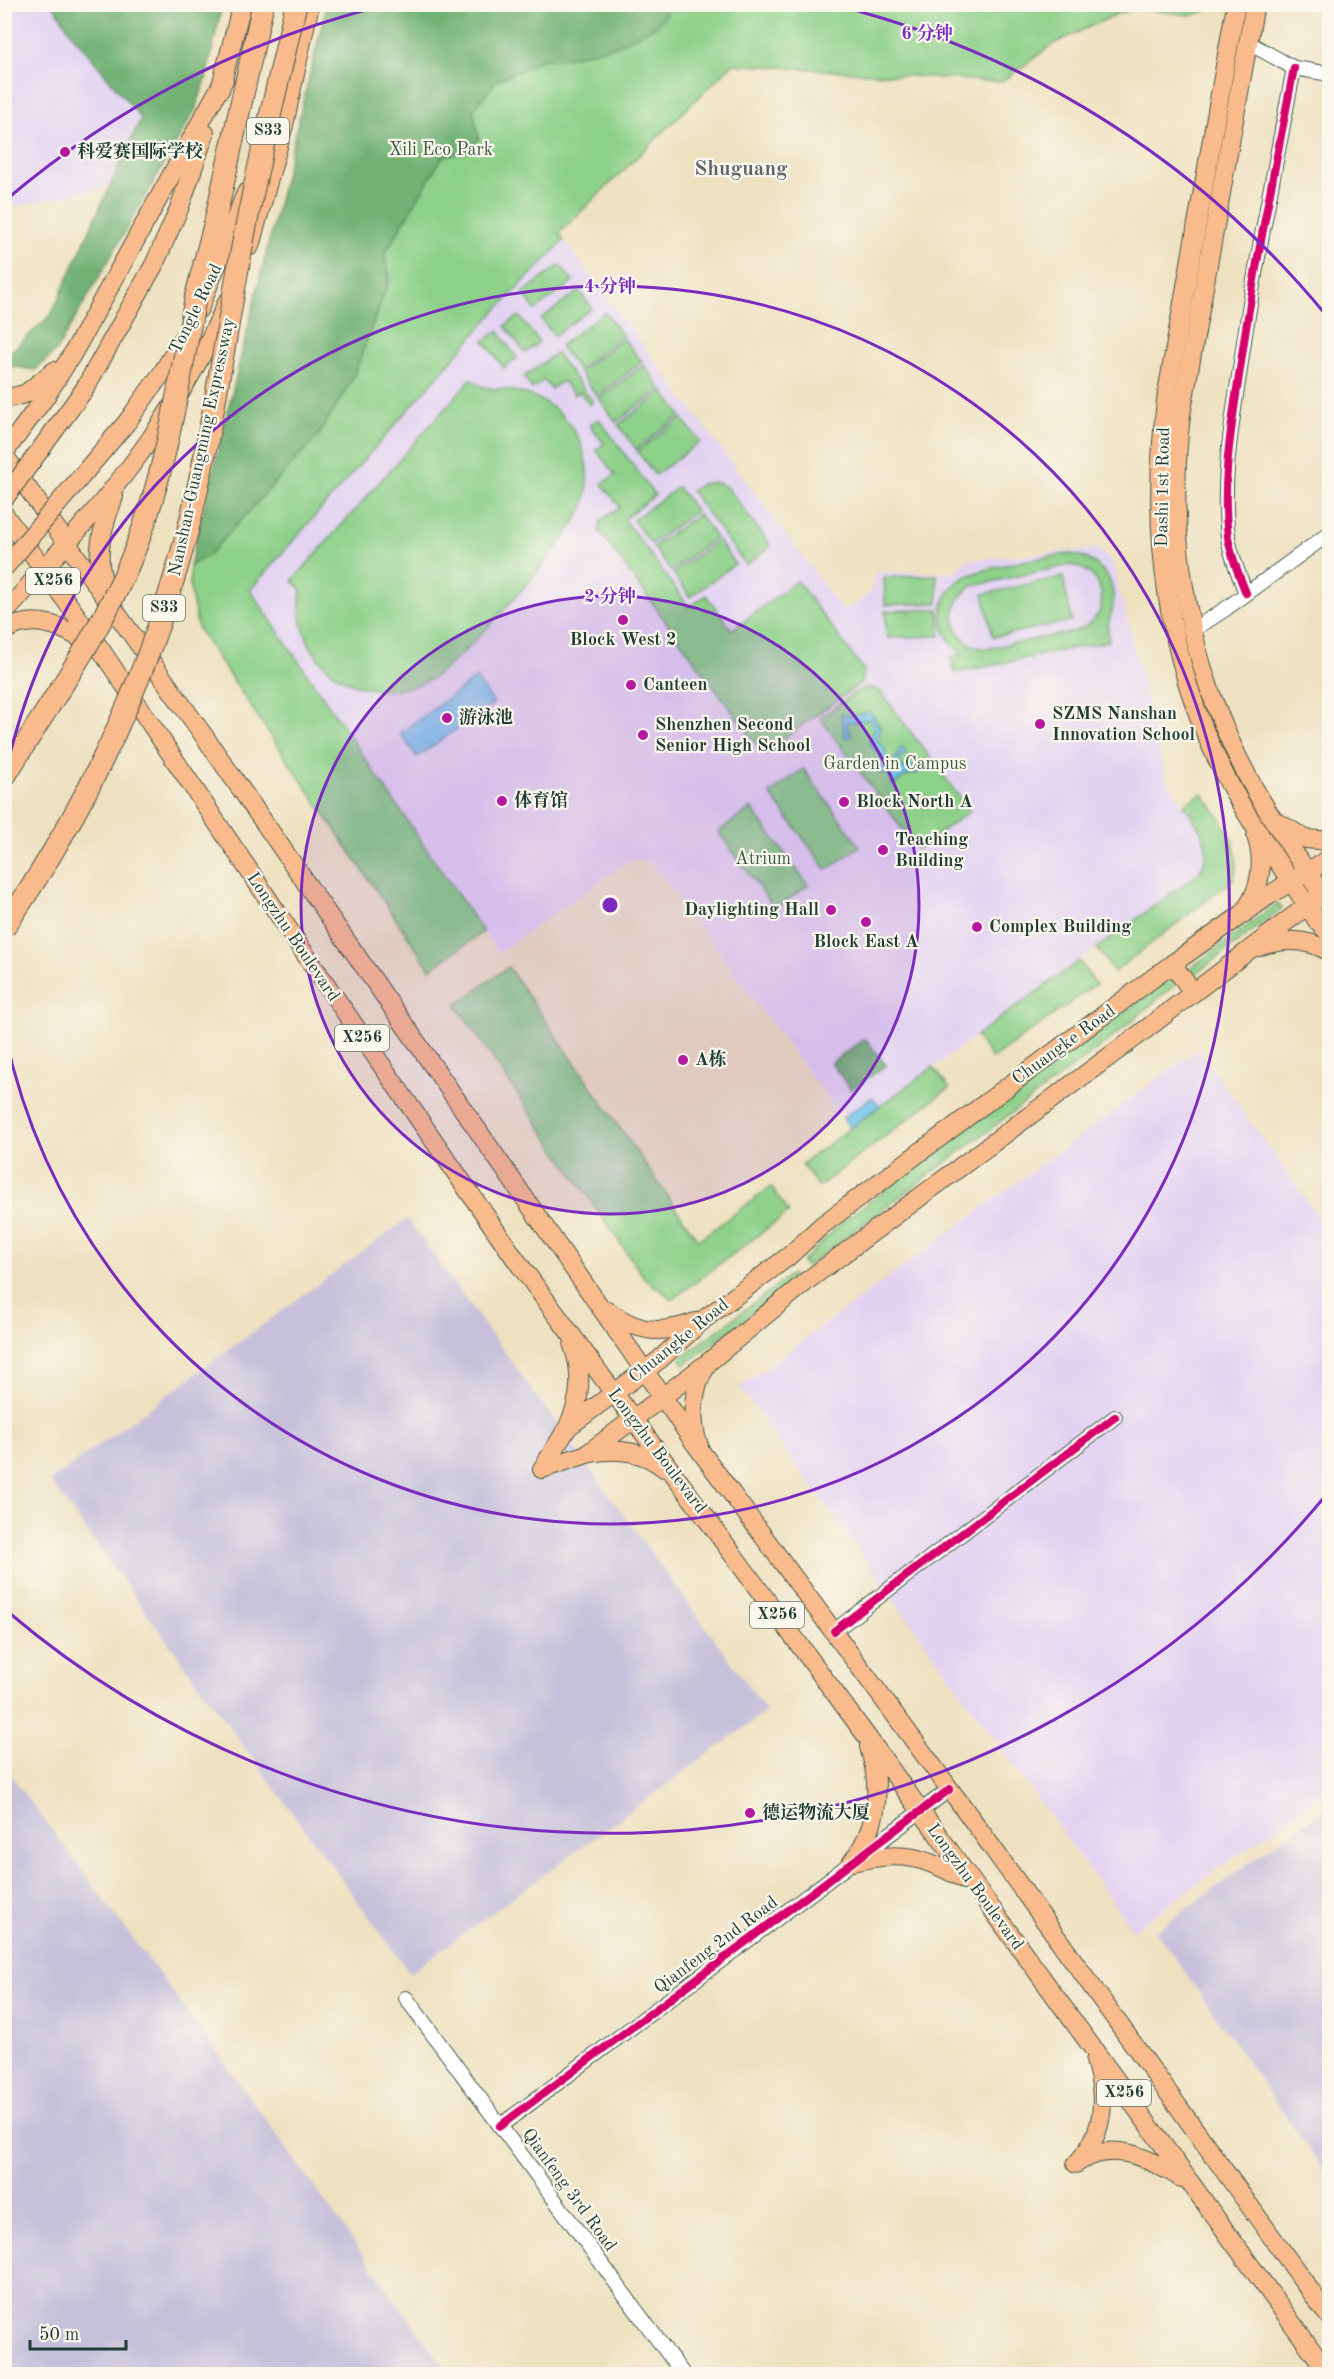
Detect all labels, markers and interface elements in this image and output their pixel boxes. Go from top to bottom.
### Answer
text: 6 分钟 [901,23,953,43]
road number: S33 [247,118,289,144]
place label: 科爱赛国际学校 [77,141,203,161]
park label: Xili Eco Park [389,141,493,159]
marker: 科爱赛国际学校 [58,145,72,159]
district label: Shuguang [694,159,788,180]
street label: Tongle Road [166,261,226,357]
text: 4 分钟 [584,276,636,296]
street label: Nanshan-Guangming Expressway [166,316,238,578]
street label: Dashi 1st Road [1153,427,1173,547]
road number: X256 [26,568,80,594]
text: 2 分钟 [584,586,636,606]
road number: S33 [143,595,185,621]
marker: Block West 2 [616,613,630,627]
place label: Block West 2 [570,631,676,649]
place label: Canteen [643,676,708,694]
marker: Canteen [624,678,638,692]
place label: SZMS Nanshan Innovation School [1052,705,1196,744]
place label: 游泳池 [459,707,513,727]
marker: 游泳池 [440,711,454,725]
place label: Shenzhen Second Senior High School [655,716,811,755]
marker: SZMS Nanshan Innovation School [1033,717,1047,731]
marker: Shenzhen Second Senior High School [636,728,650,742]
park label: Garden in Campus [823,755,967,773]
place label: 体育馆 [514,790,568,810]
place label: Block North A [856,793,973,811]
marker: 体育馆 [495,794,509,808]
marker: Block North A [837,795,851,809]
place label: Teaching Building [895,831,968,870]
marker: Teaching Building [876,843,890,857]
park label: Atrium [735,850,791,868]
street label: Longzhu Boulevard [243,869,343,1005]
centre of rings [600,895,620,915]
place label: Daylighting Hall [684,901,819,919]
marker: Daylighting Hall [824,903,838,917]
marker: Block East A [859,915,873,929]
place label: Complex Building [989,918,1131,936]
marker: Complex Building [970,920,984,934]
place label: Block East A [813,933,919,951]
street label: Chuangke Road [1009,1002,1119,1088]
road number: X256 [335,1025,389,1051]
place label: A栋 [695,1049,727,1069]
marker: A栋 [676,1053,690,1067]
street label: Chuangke Road [626,1295,732,1387]
street label: Longzhu Boulevard [604,1385,710,1517]
road number: X256 [750,1602,804,1628]
place label: 德运物流大厦 [762,1802,870,1822]
marker: 德运物流大厦 [743,1806,757,1820]
street label: Longzhu Boulevard [923,1820,1027,1954]
street label: Qianfeng 2nd Road [651,1893,781,1997]
road number: X256 [1097,2080,1151,2106]
street label: Qianfeng 3rd Road [518,2125,620,2255]
scale bar [30,2313,126,2351]
text: 50 m [39,2326,79,2344]

